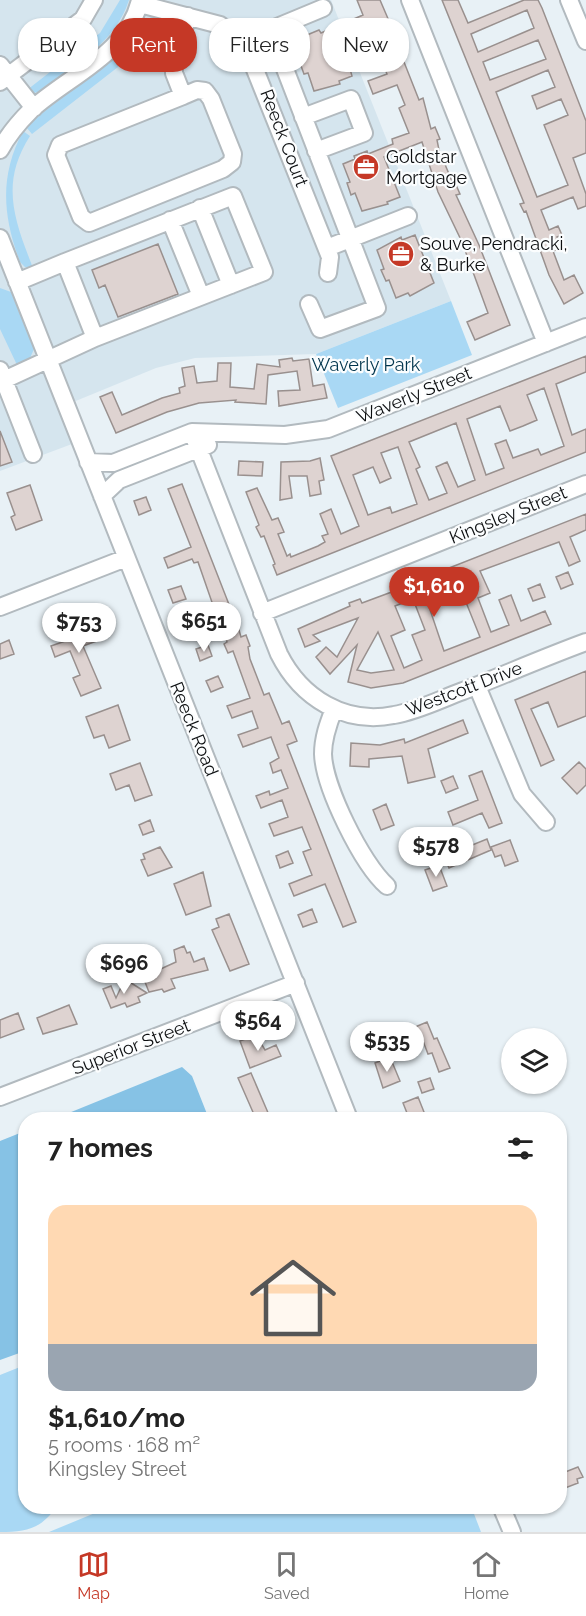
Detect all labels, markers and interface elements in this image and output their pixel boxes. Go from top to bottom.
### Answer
chip: Buy [18,18,98,72]
chip: Rent [110,18,197,72]
chip: Filters [209,18,310,72]
chip: New [322,18,409,72]
street label: Reeck Court [256,86,313,190]
place label: Goldstar Mortgage [386,146,468,188]
office icon: Goldstar Mortgage [351,152,381,182]
place label: Souve, Pendracki, & Burke [420,233,568,275]
office icon: Souve, Pendracki, & Burke [386,239,416,269]
park label: Waverly Park [312,354,421,375]
street label: Waverly Street [353,362,474,427]
street label: Kingsley Street [446,481,570,548]
pin: $1,610 [385,567,483,618]
text: $1,610 [403,574,465,598]
pin: $651 [168,602,240,653]
pin: $753 [43,603,115,654]
text: $651 [181,609,227,633]
text: $753 [56,610,102,634]
street label: Westcott Drive [403,657,525,720]
street label: Reeck Road [166,679,223,779]
pin: $578 [400,827,472,878]
text: $578 [412,834,460,858]
pin: $696 [88,944,160,995]
text: $696 [100,951,148,975]
pin: $564 [222,1001,294,1052]
text: $564 [234,1008,282,1032]
street label: Superior Street [69,1014,193,1079]
pin: $535 [351,1022,423,1073]
map controls [501,1028,567,1094]
button: layers [501,1028,567,1094]
text: $535 [364,1029,410,1053]
icon: filters [504,1132,537,1165]
text: 7 homes [48,1133,153,1163]
icon: home [239,1244,347,1352]
text: $1,610/mo [48,1403,185,1433]
text: 5 rooms · 168 m² [48,1433,200,1457]
text: Kingsley Street [48,1457,187,1481]
tab: Map [77,1548,110,1603]
tab: Saved [264,1548,310,1603]
tab: Home [464,1548,509,1603]

